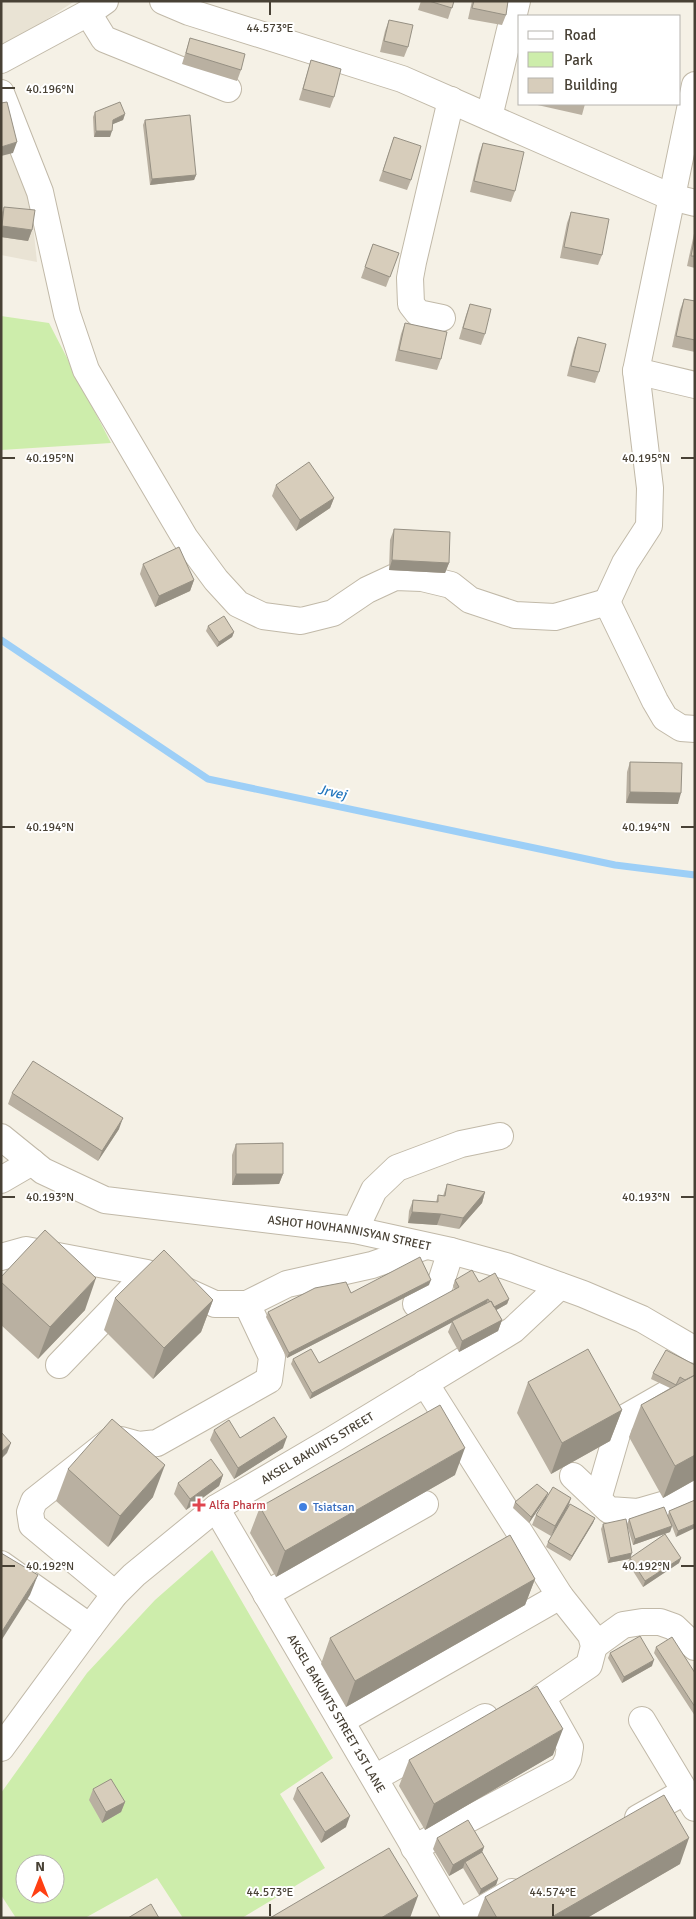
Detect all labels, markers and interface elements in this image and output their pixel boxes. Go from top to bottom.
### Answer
legend [518,15,681,105]
text: 44.573°E [247,21,294,36]
text: Road [564,26,596,44]
text: Park [564,51,593,69]
text: Building [564,76,618,94]
text: 40.196°N [26,82,74,97]
text: 40.195°N [26,451,74,466]
text: 40.195°N [622,451,670,466]
water label: Jrvej [316,781,349,804]
text: 40.194°N [26,820,74,835]
text: 40.194°N [622,820,670,835]
text: 40.193°N [26,1190,74,1205]
text: 40.193°N [622,1190,670,1205]
street label: ASHOT HOVHANNISYAN STREET [267,1212,432,1254]
street label: AKSEL BAKUNTS STREET [258,1409,377,1488]
place label: Alfa Pharm [209,1498,266,1513]
marker: Alfa Pharm [193,1499,205,1511]
place label: Tsiatsan [313,1500,355,1515]
marker: Tsiatsan [297,1501,309,1513]
text: 40.192°N [26,1559,74,1574]
text: 40.192°N [622,1559,670,1574]
street label: AKSEL BAKUNTS STREET 1ST LANE [284,1631,389,1796]
north arrow [15,1854,65,1904]
text: N [35,1858,45,1875]
text: 44.573°E [247,1885,294,1900]
text: 44.574°E [530,1885,577,1900]

